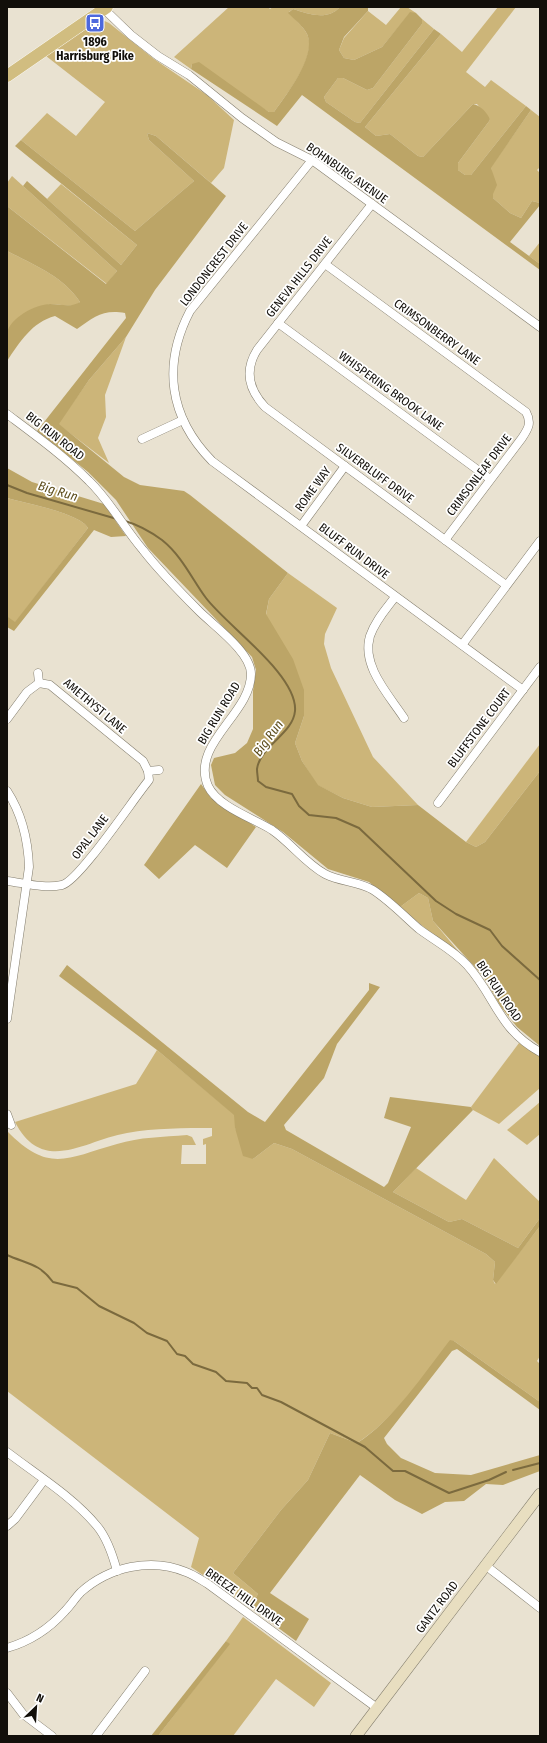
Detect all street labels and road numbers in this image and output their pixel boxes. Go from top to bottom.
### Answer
street label: BOHNBURG AVENUE [304,140,391,207]
street label: LONDONCREST DRIVE [177,219,251,308]
street label: GENEVA HILLS DRIVE [263,234,335,320]
street label: CRIMSONBERRY LANE [391,296,483,368]
street label: WHISPERING BROOK LANE [336,348,446,434]
street label: BIG RUN ROAD [23,409,87,463]
street label: CRIMSONLEAF DRIVE [444,431,514,519]
street label: SILVERBLUFF DRIVE [334,440,417,506]
street label: ROME WAY [292,464,334,514]
street label: BLUFF RUN DRIVE [316,520,392,582]
street label: AMETHYST LANE [61,676,130,737]
street label: BIG RUN ROAD [195,679,243,747]
street label: BLUFFSTONE COURT [445,685,514,770]
street label: OPAL LANE [69,812,111,862]
street label: BIG RUN ROAD [474,958,524,1024]
street label: BREEZE HILL DRIVE [203,1565,285,1629]
street label: GANTZ ROAD [413,1578,461,1636]

